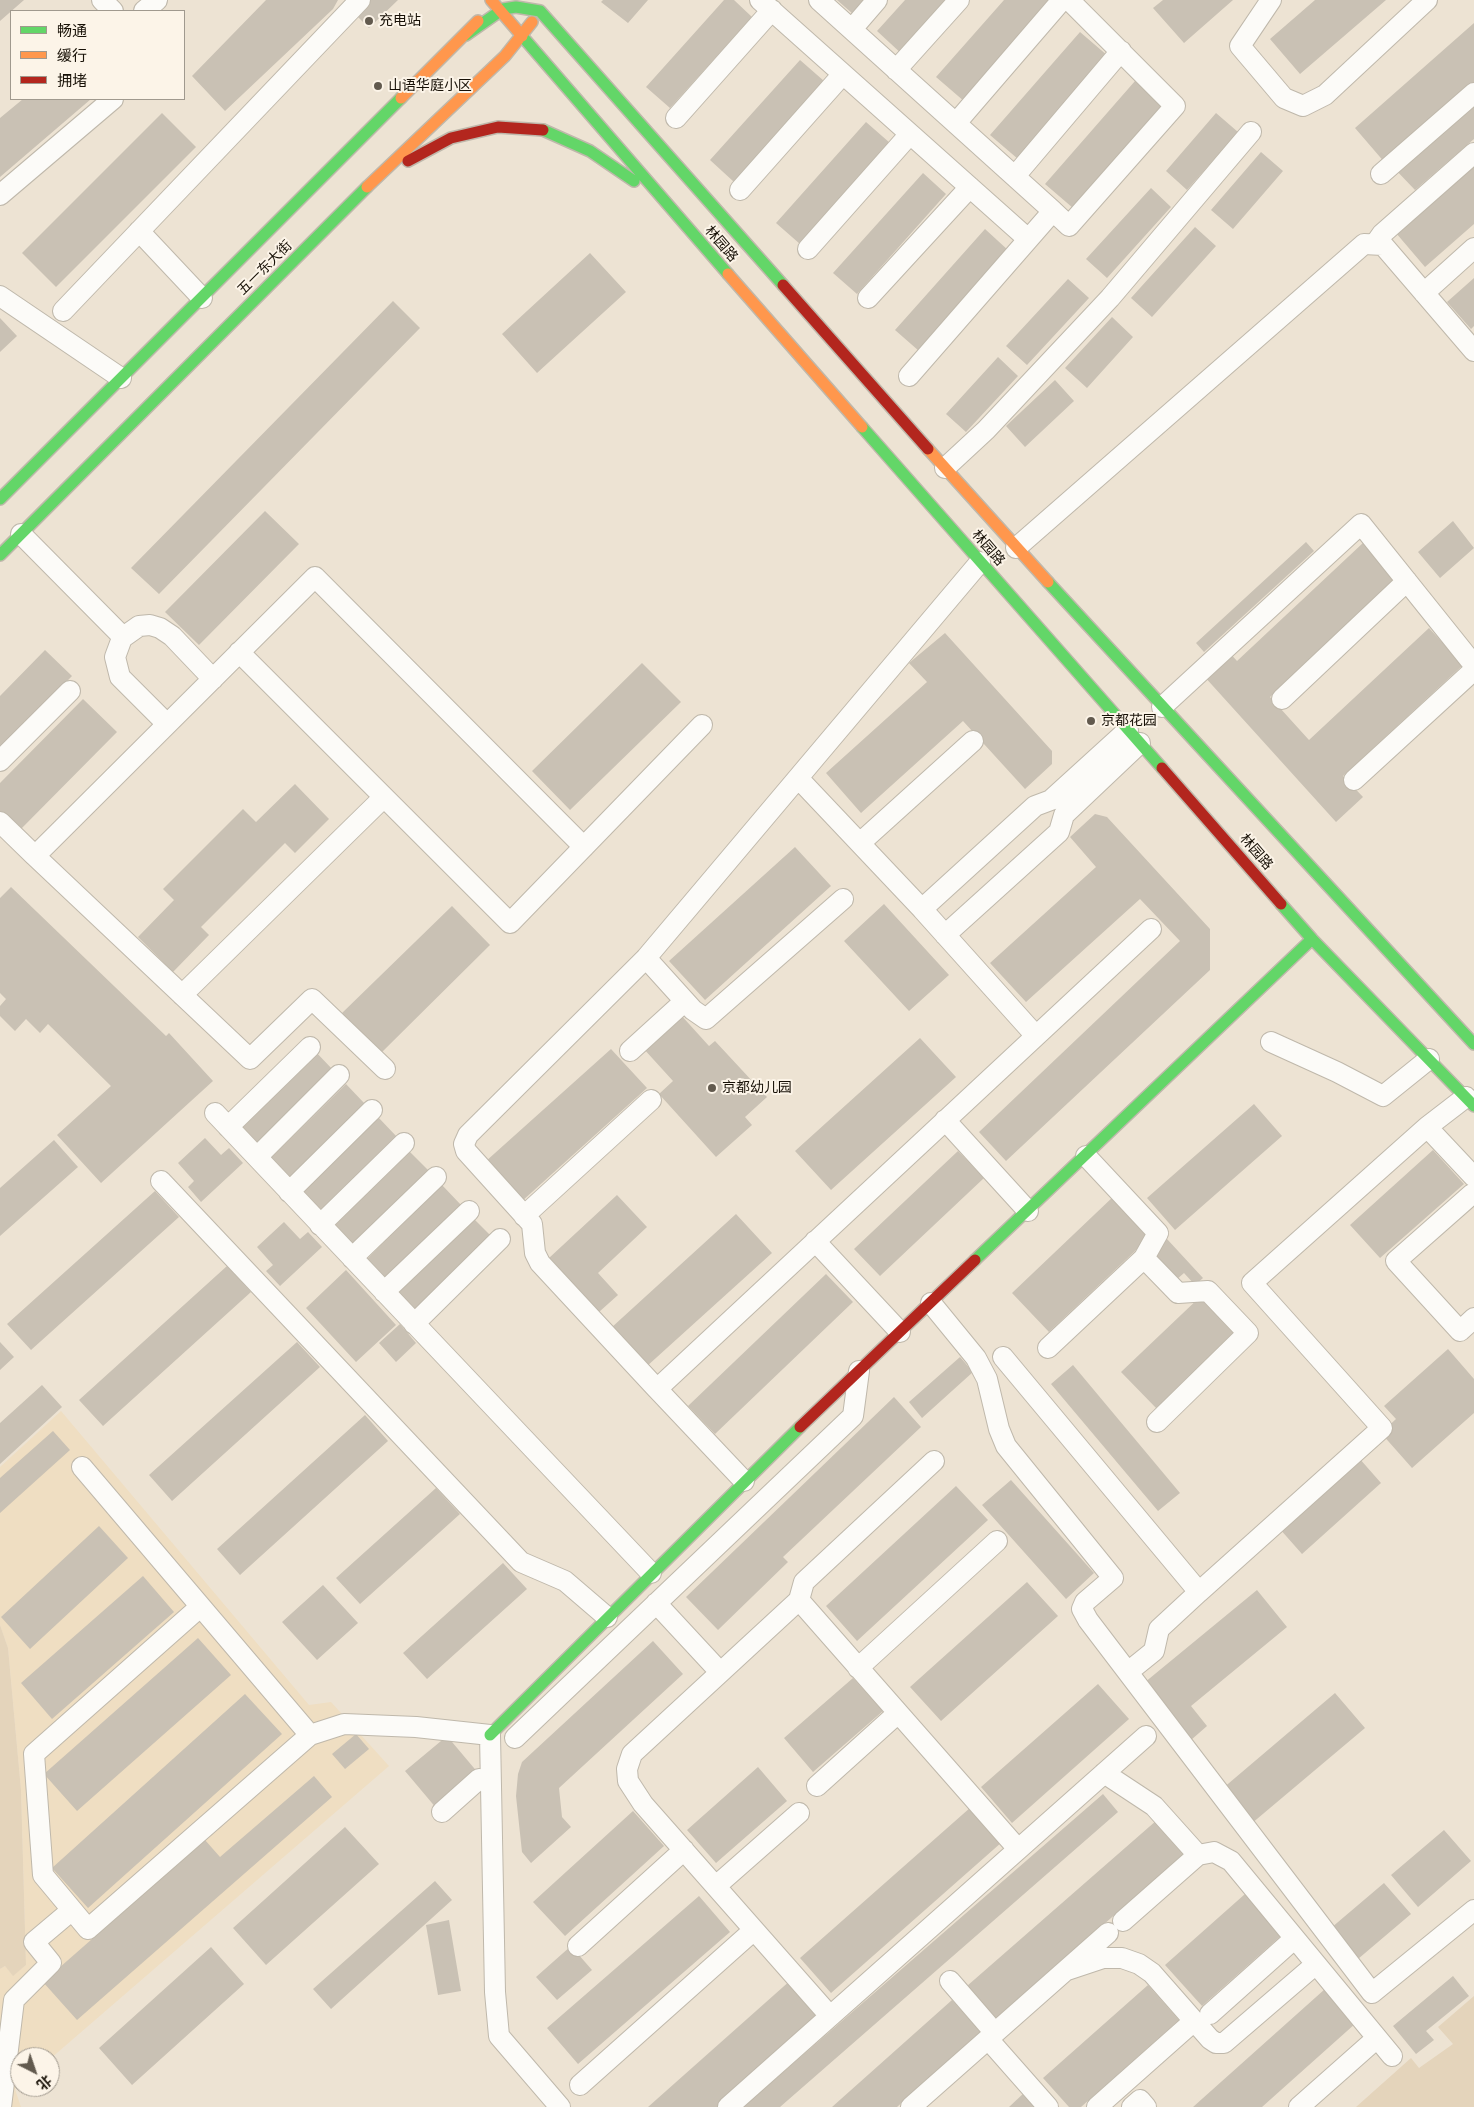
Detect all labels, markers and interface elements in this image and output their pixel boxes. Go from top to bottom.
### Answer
legend [10,10,185,100]
place label: 充电站 [379,13,421,29]
marker: 充电站 [363,15,375,27]
text: 畅通 [57,21,87,40]
text: 缓行 [57,46,87,65]
text: 拥堵 [57,71,87,90]
place label: 山语华庭小区 [388,78,472,94]
marker: 山语华庭小区 [372,80,384,92]
street label: 林园路 [701,223,741,265]
street label: 五一东大街 [234,237,296,299]
street label: 林园路 [968,527,1008,569]
place label: 京都花园 [1101,713,1157,729]
marker: 京都花园 [1085,715,1097,727]
street label: 林园路 [1236,831,1276,873]
place label: 京都幼儿园 [722,1080,792,1096]
marker: 京都幼儿园 [706,1082,718,1094]
north arrow [10,2047,60,2097]
text: 北 [33,2071,55,2094]

